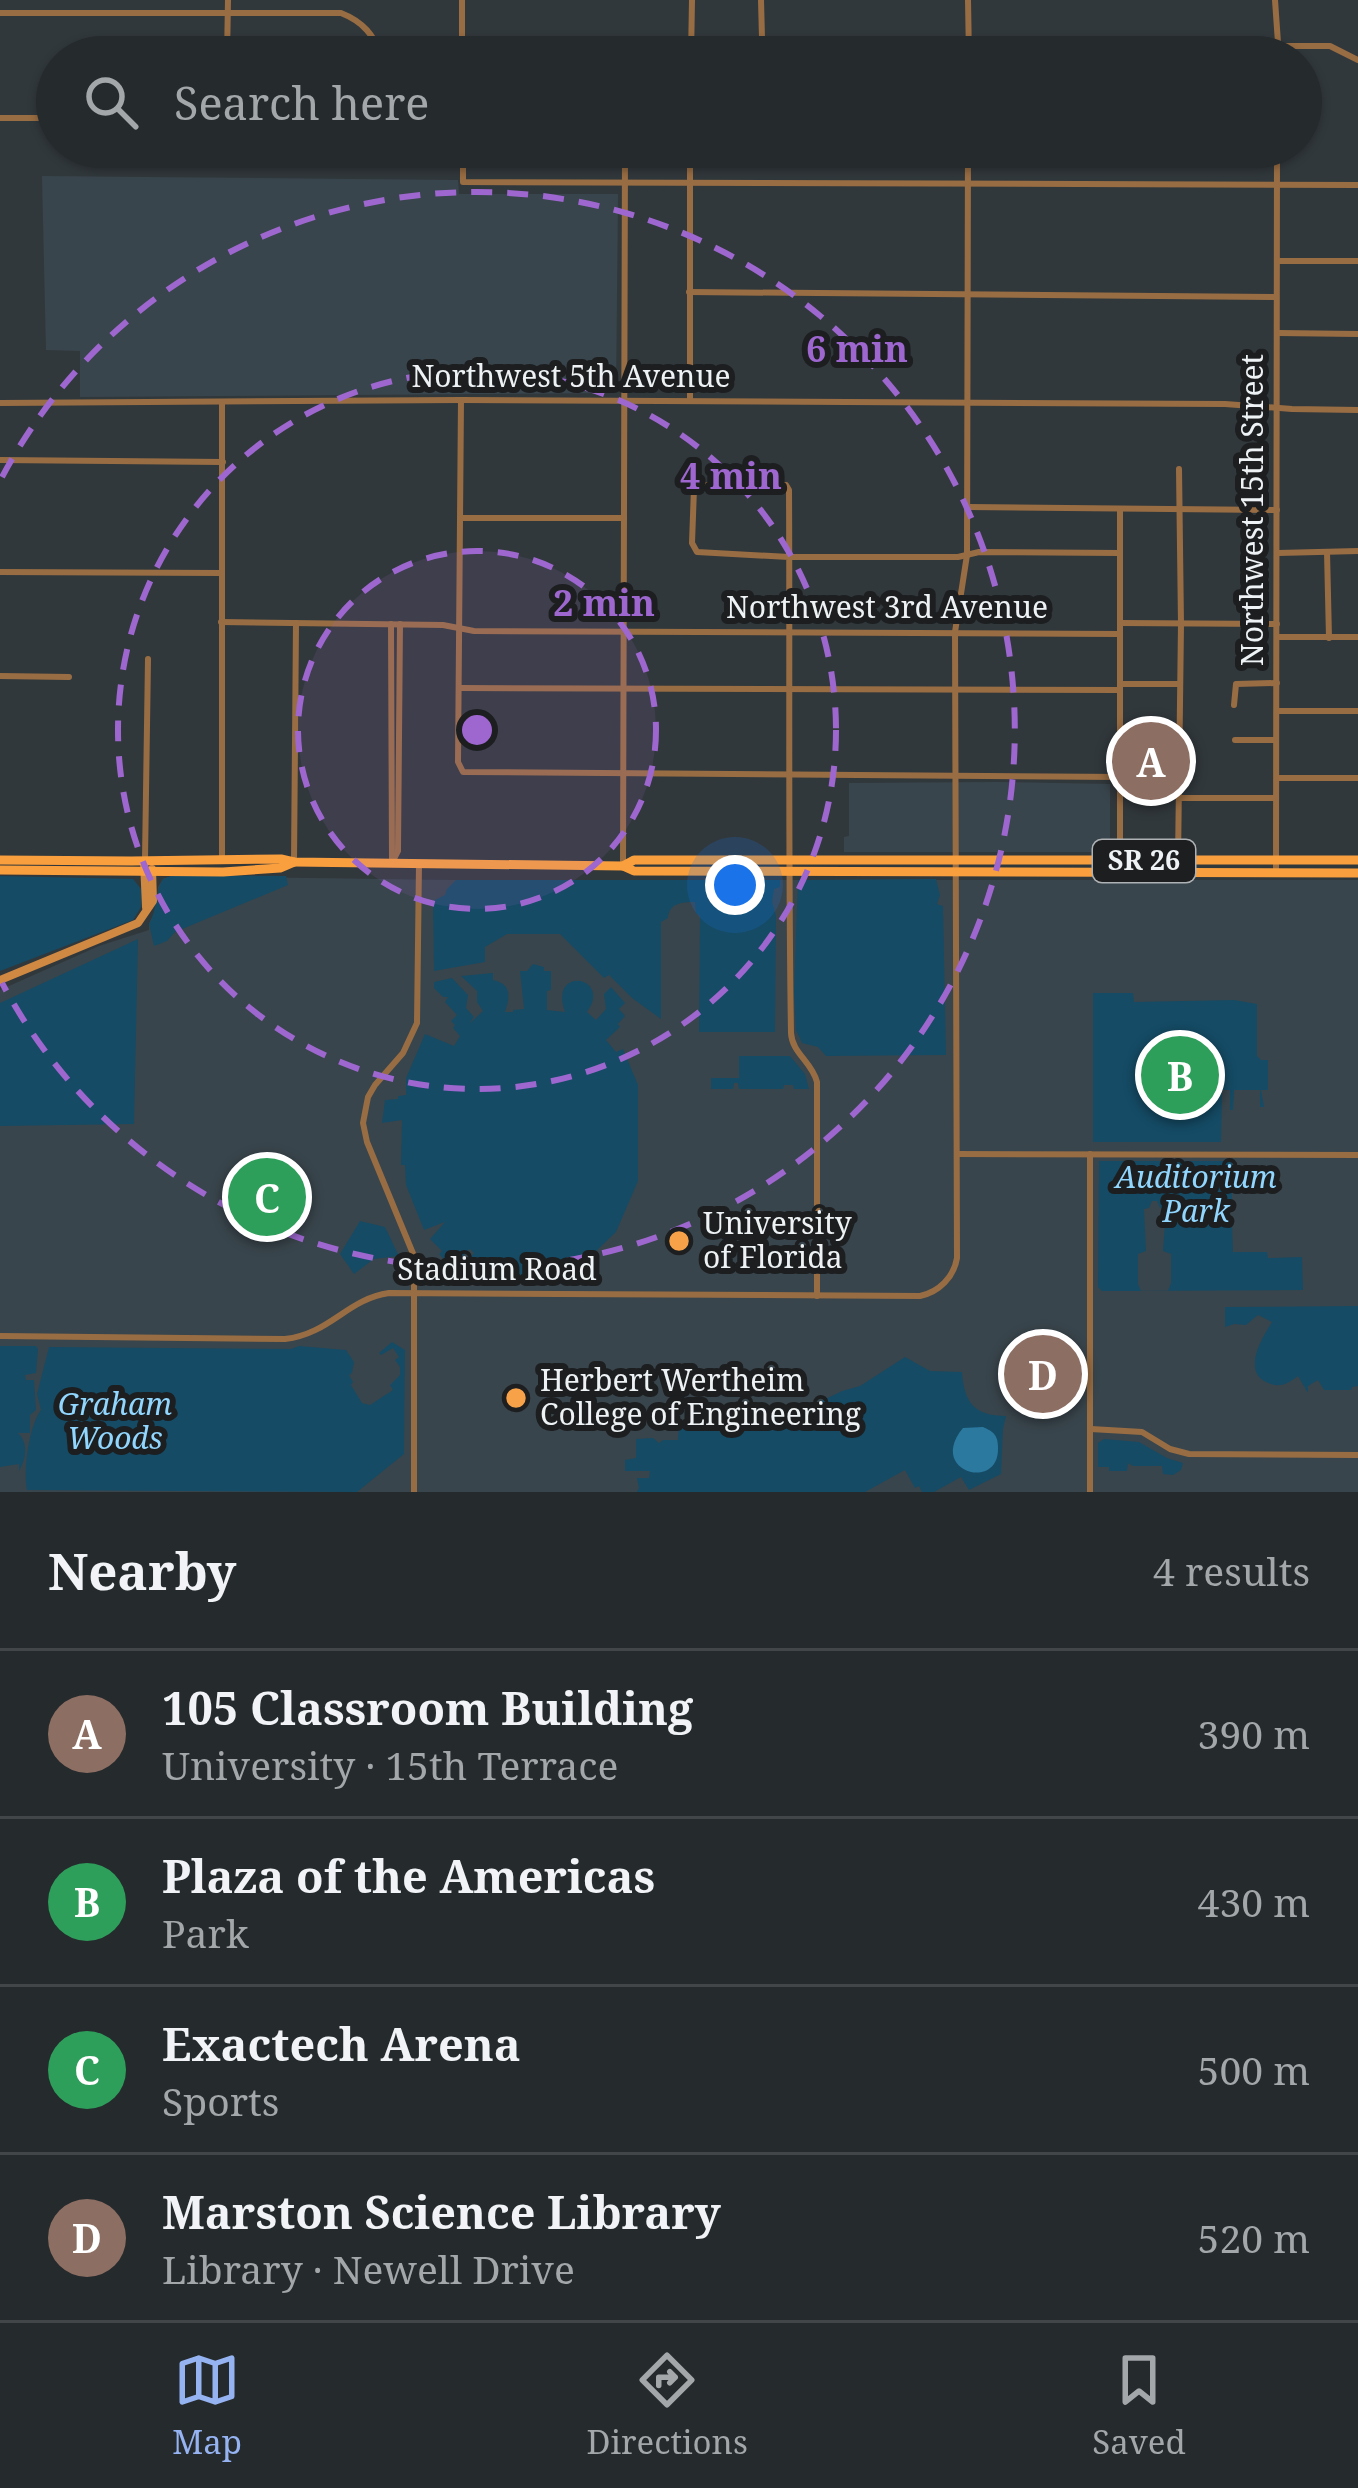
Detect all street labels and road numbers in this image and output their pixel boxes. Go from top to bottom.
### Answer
street label: Northwest 15th Street [1231,354,1272,666]
street label: Northwest 5th Avenue [411,355,731,396]
street label: Northwest 3rd Avenue [726,586,1048,627]
road number: SR 26 [1093,840,1195,882]
street label: Stadium Road [397,1248,597,1289]

